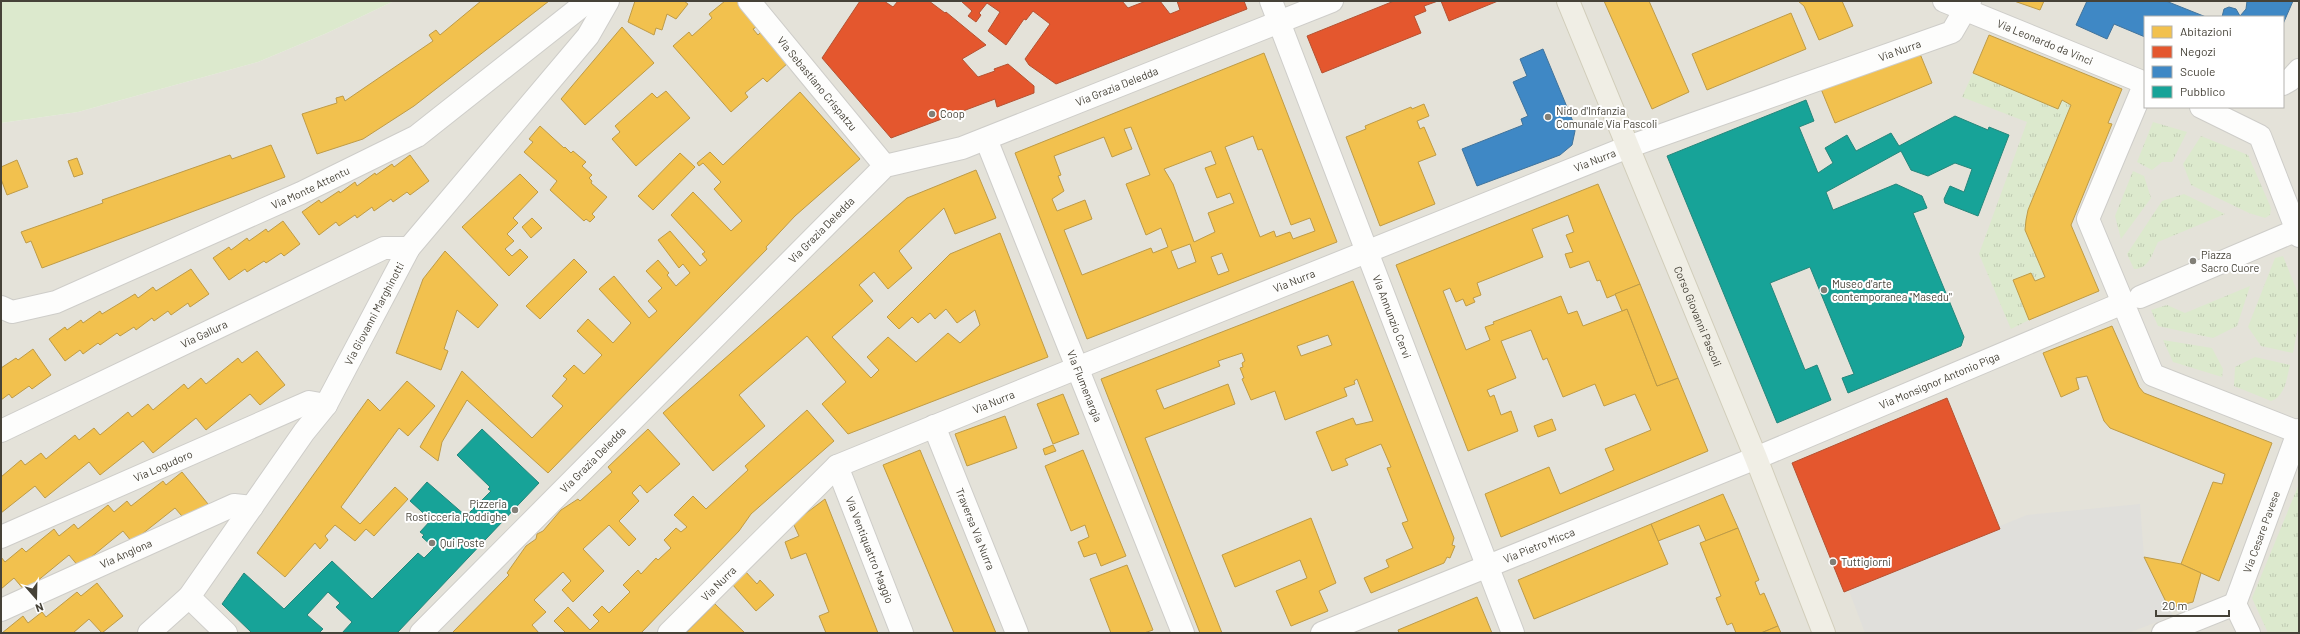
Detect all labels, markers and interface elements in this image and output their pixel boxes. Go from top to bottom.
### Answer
street label: Via Leonardo da Vinci [1995,16,2095,67]
legend [2144,16,2284,108]
text: Abitazioni [2180,24,2232,38]
street label: Via Sebastiano Crispatzu [775,34,860,133]
street label: Via Nurra [1876,37,1922,64]
text: Negozi [2180,44,2216,58]
street label: Via Grazia Deledda [1073,64,1160,108]
text: Scuole [2180,64,2215,78]
text: Pubblico [2180,84,2225,98]
place label: Nido d'Infanzia Comunale Via Pascoli [1556,104,1658,130]
place label: Coop [940,107,965,120]
marker: Coop [927,109,937,119]
marker: Nido d'Infanzia Comunale Via Pascoli [1543,112,1553,122]
street label: Via Nurra [1572,146,1617,174]
street label: Via Monte Attentu [269,163,351,211]
street label: Via Grazia Deledda [785,194,857,265]
place label: Piazza Sacro Cuore [2201,248,2259,274]
marker: Piazza Sacro Cuore [2188,256,2198,266]
street label: Via Giovanni Marghinotti [341,260,406,367]
street label: Corso Giovanni Pascoli [1672,264,1725,369]
street label: Via Nurra [1271,266,1317,295]
street label: Via Annunzio Cervi [1370,273,1414,360]
place label: Museo d'arte contemporanea "Masedu" [1832,277,1952,303]
marker: Museo d'arte contemporanea "Masedu" [1819,285,1829,295]
street label: Via Gallura [178,317,229,350]
street label: Via Flumenargia [1065,348,1105,424]
street label: Via Monsignor Antonio Piga [1877,349,2001,411]
street label: Via Nurra [971,387,1016,416]
street label: Via Grazia Deledda [557,424,628,495]
street label: Via Logudoro [131,447,194,484]
street label: Traversa Via Nurra [953,486,998,572]
street label: Via Cesare Pavese [2240,489,2282,575]
street label: Via Ventiquattro Maggio [843,494,897,605]
place label: Pizzeria Rosticceria Poddighe [406,497,507,523]
marker: Pizzeria Rosticceria Poddighe [510,505,520,515]
street label: Via Pietro Micca [1501,525,1577,565]
street label: Via Anglona [98,536,154,571]
place label: Qui Poste [440,536,485,549]
marker: Qui Poste [427,538,437,548]
place label: Tuttigiorni [1841,555,1891,568]
marker: Tuttigiorni [1828,557,1838,567]
street label: Via Nurra [698,563,739,603]
north arrow [16,578,56,618]
scale bar [2156,592,2229,618]
text: 20 m [2162,598,2188,612]
text: N [34,601,45,615]

